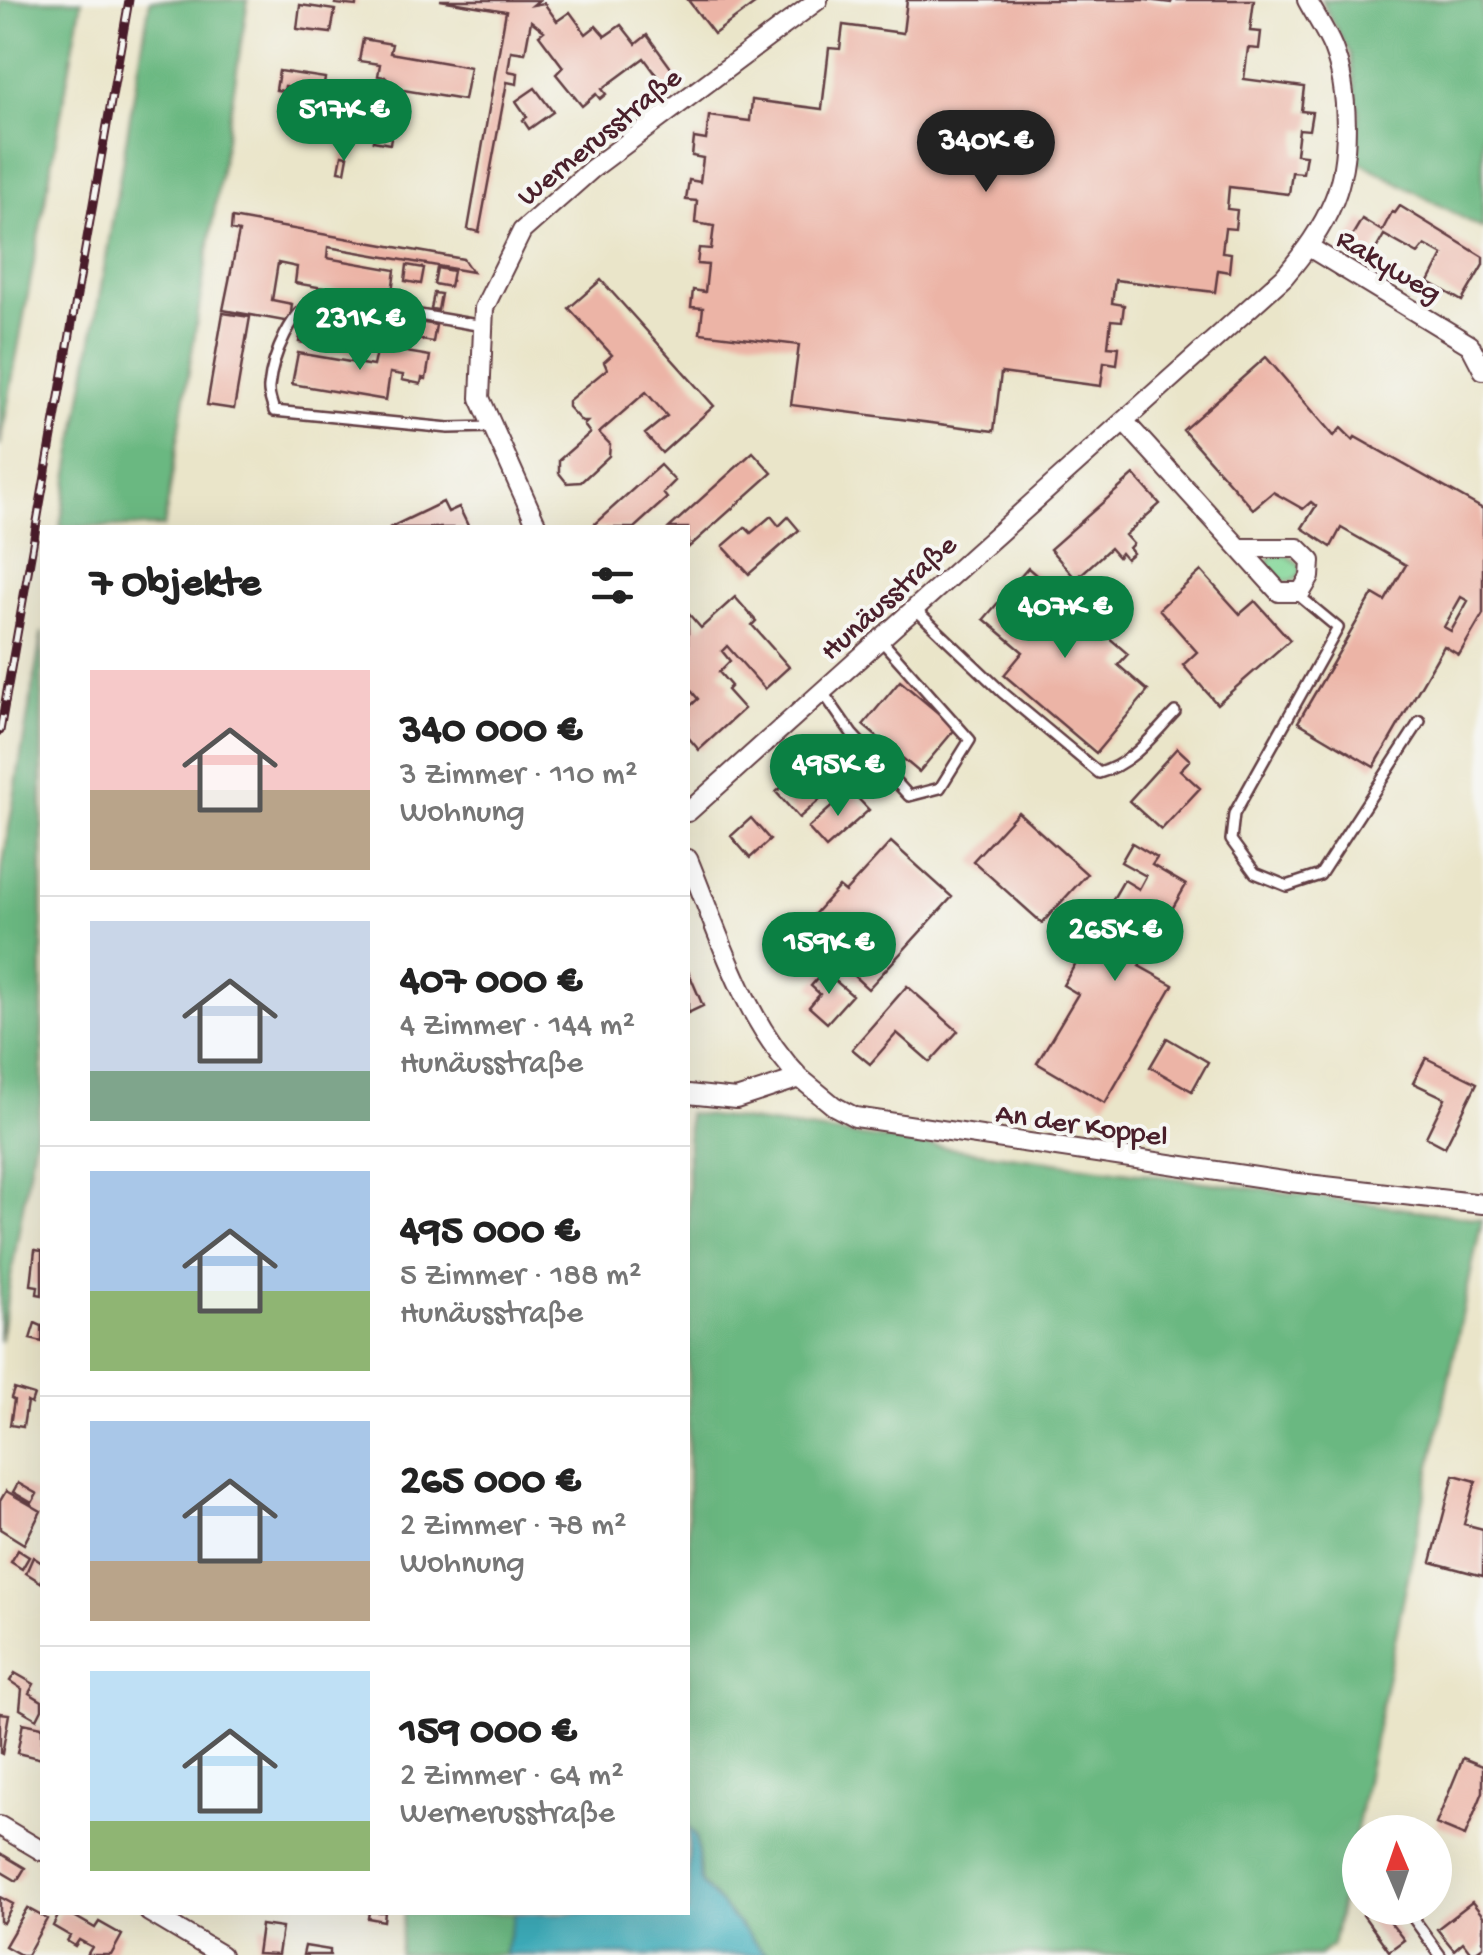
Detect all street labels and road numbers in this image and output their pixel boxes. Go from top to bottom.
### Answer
street label: Wernerusstraße [512,61,690,215]
street label: Rakyweg [1329,223,1447,313]
street label: Hunäusstraße [815,529,966,670]
street label: An der Koppel [993,1098,1170,1157]

